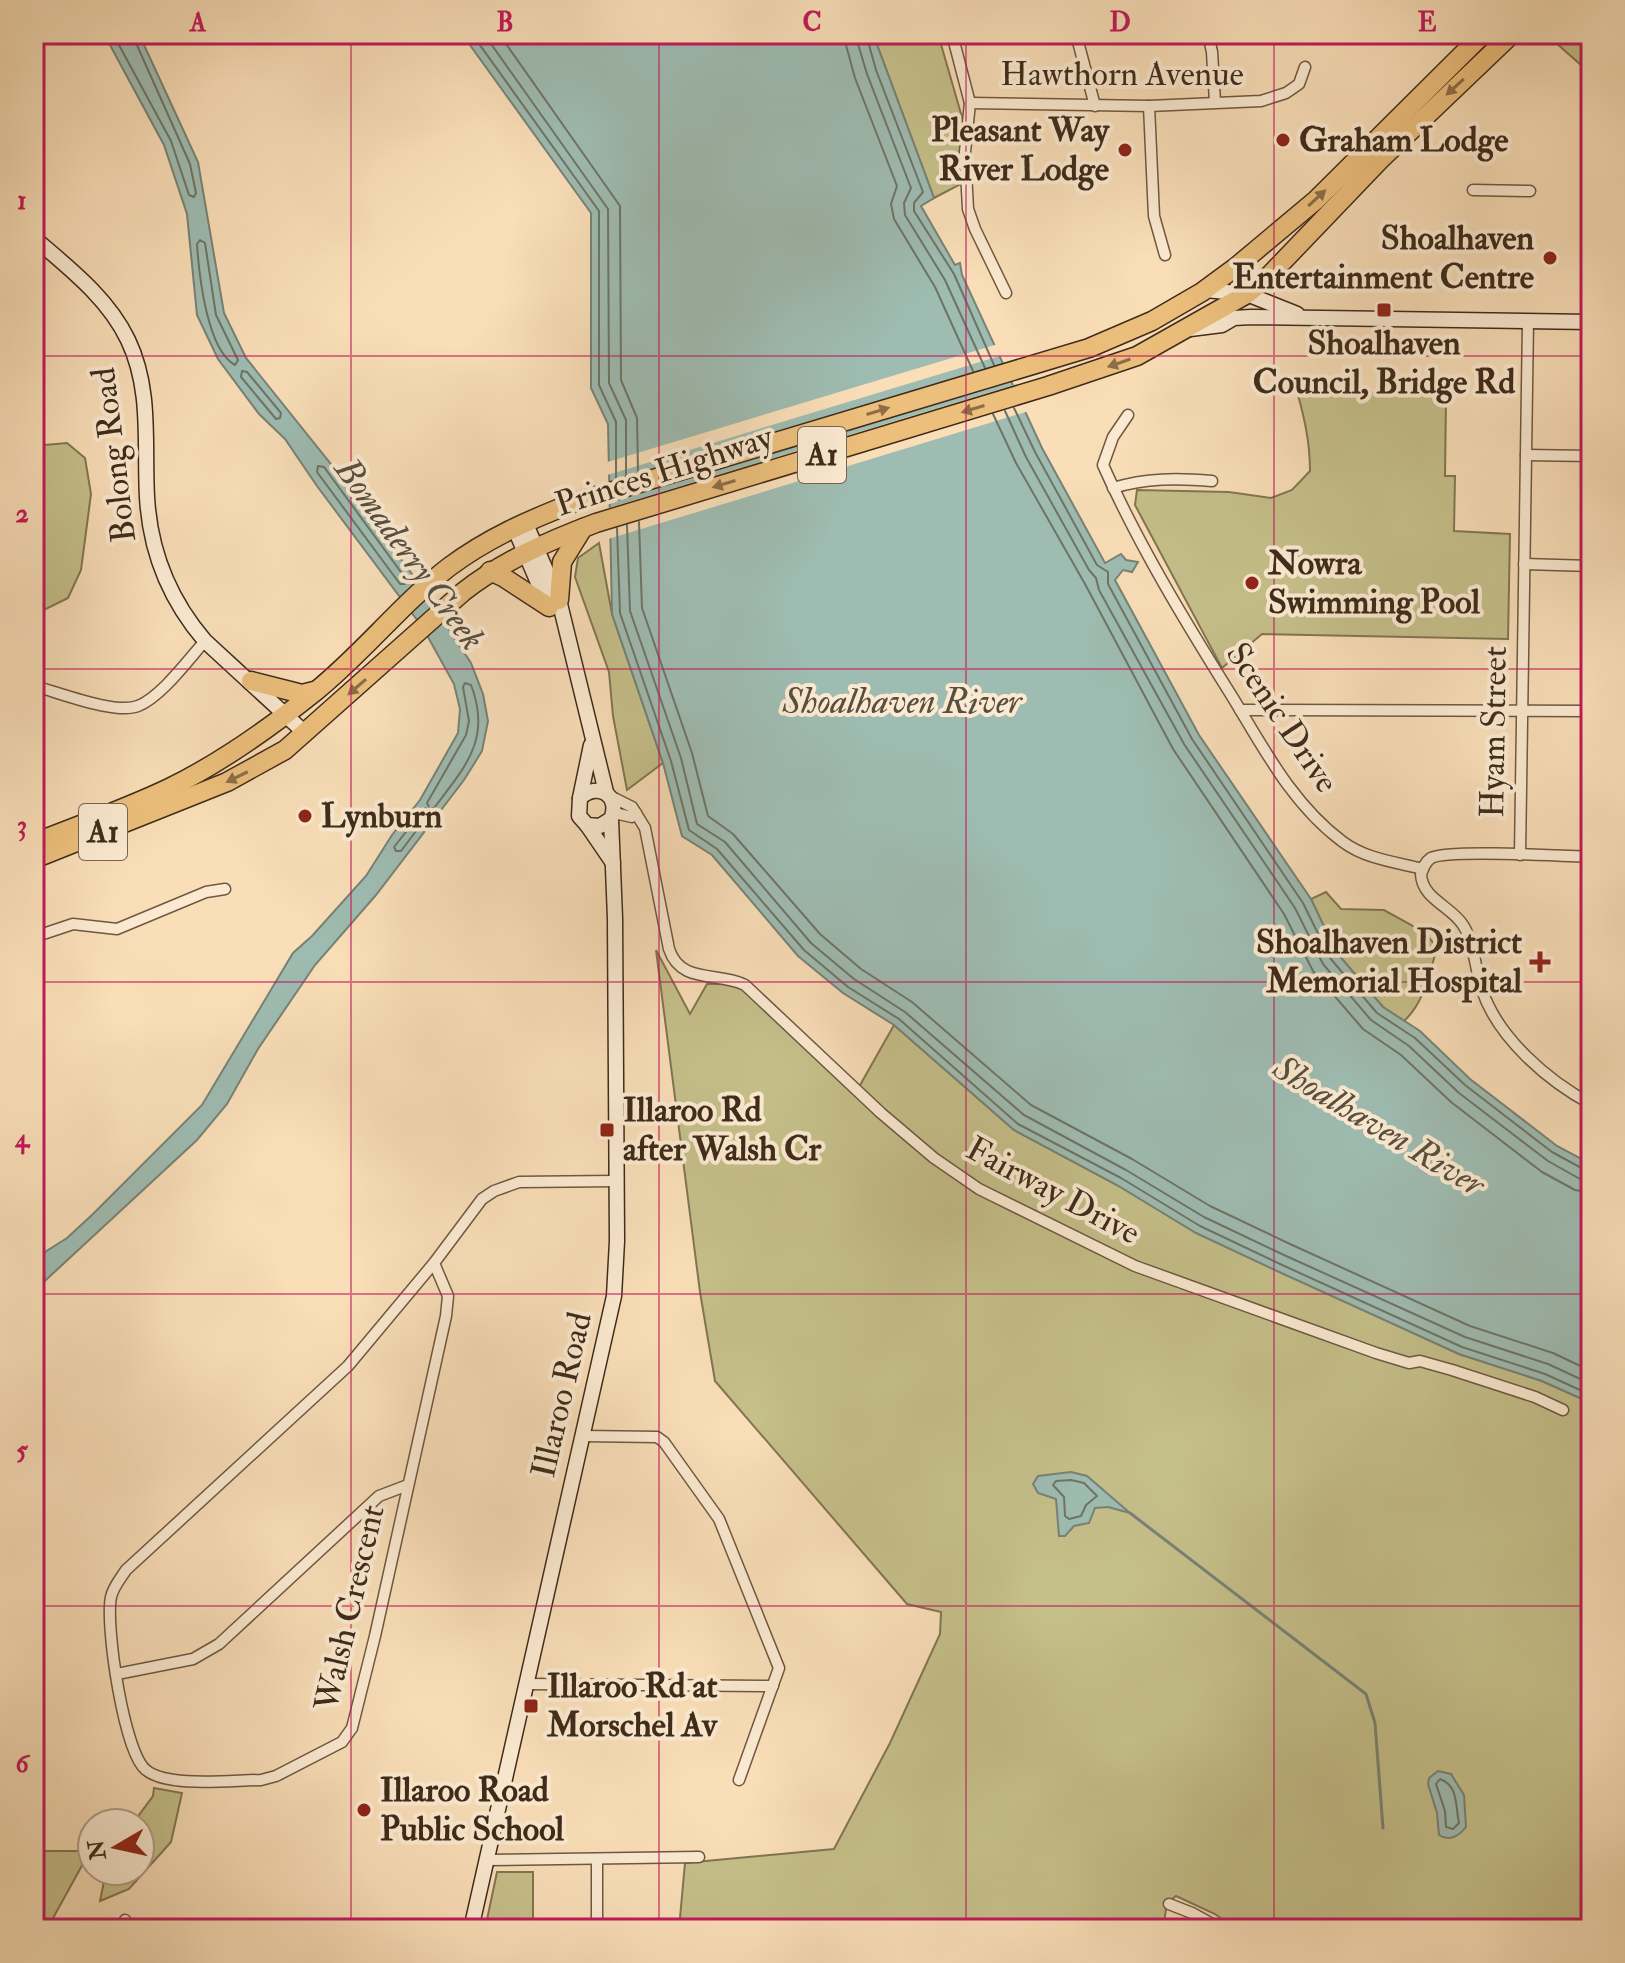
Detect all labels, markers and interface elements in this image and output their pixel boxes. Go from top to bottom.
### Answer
text: A [189,7,207,39]
text: B [496,7,514,39]
text: C [802,7,822,39]
text: D [1109,7,1131,39]
text: E [1418,7,1437,39]
street label: Hawthorn Avenue [1000,53,1244,96]
one-way arrow [1446,77,1465,95]
place label: Pleasant Way River Lodge [931,109,1110,191]
place label: Graham Lodge [1299,119,1509,162]
marker: Graham Lodge [1274,131,1292,149]
marker: Pleasant Way River Lodge [1116,141,1134,159]
text: 1 [17,185,27,217]
one-way arrow [1307,190,1326,208]
place label: Shoalhaven Entertainment Centre [1232,217,1535,299]
marker: Shoalhaven Entertainment Centre [1541,249,1559,267]
marker: Shoalhaven Council, Bridge Rd [1375,301,1393,319]
place label: Shoalhaven Council, Bridge Rd [1253,322,1515,404]
one-way arrow [1107,357,1131,369]
street label: Bolong Road [82,365,146,545]
one-way arrow [961,403,985,416]
one-way arrow [866,404,890,416]
street label: Princes Highway [550,415,779,526]
road number: A1 [798,427,846,483]
water label: Bomaderry Creek [324,447,495,659]
one-way arrow [712,478,736,491]
text: 2 [15,498,29,530]
place label: Nowra Swimming Pool [1267,542,1480,624]
marker: Nowra Swimming Pool [1243,574,1261,592]
street label: Scenic Drive [1216,635,1348,801]
street label: Hyam Street [1471,646,1517,818]
one-way arrow [347,678,367,695]
water label: Shoalhaven River [782,679,1023,724]
one-way arrow [226,770,249,784]
place label: Lynburn [321,795,443,838]
road number: A1 [79,804,127,860]
marker: Lynburn [296,807,314,825]
text: 3 [17,810,27,842]
place label: Shoalhaven District Memorial Hospital [1256,921,1522,1003]
marker: Shoalhaven District Memorial Hospital [1529,951,1551,973]
water label: Shoalhaven River [1264,1045,1494,1208]
place label: Illaroo Rd after Walsh Cr [623,1089,822,1171]
marker: Illaroo Rd after Walsh Cr [598,1121,616,1139]
text: 4 [14,1123,31,1155]
street label: Fairway Drive [959,1127,1147,1255]
street label: Illaroo Road [522,1308,602,1482]
text: 5 [16,1435,28,1467]
street label: Walsh Crescent [305,1501,395,1716]
place label: Illaroo Rd at Morschel Av [546,1665,718,1747]
marker: Illaroo Rd at Morschel Av [522,1697,540,1715]
text: 6 [15,1748,30,1780]
place label: Illaroo Road Public School [380,1769,564,1851]
marker: Illaroo Road Public School [355,1801,373,1819]
north arrow [76,1807,156,1887]
text: N [82,1838,113,1863]

